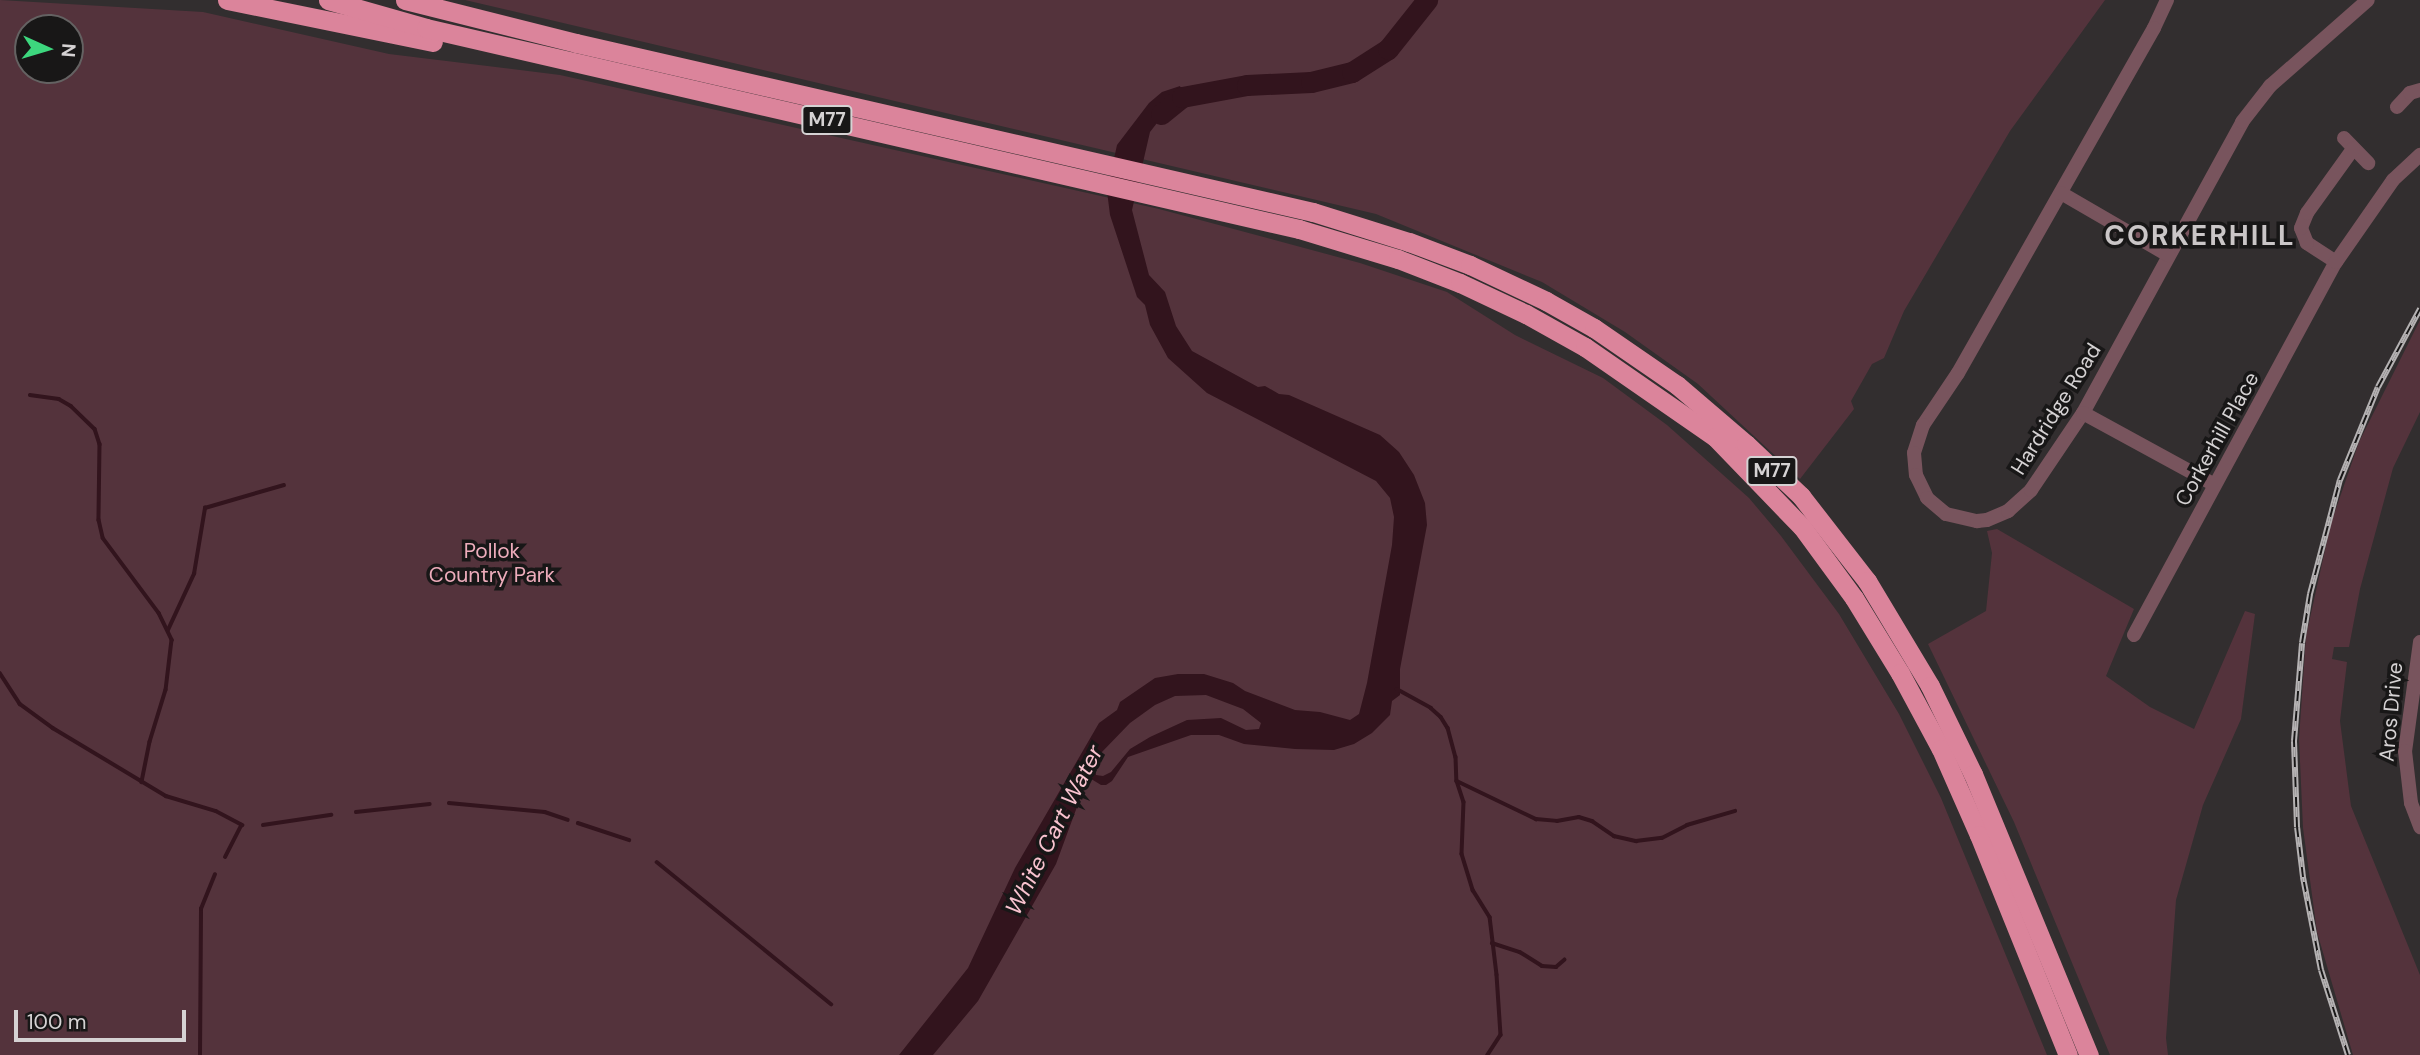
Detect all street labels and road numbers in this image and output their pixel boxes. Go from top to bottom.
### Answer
road number: M77 [801,104,853,136]
street label: Hardridge Road [2006,339,2106,479]
street label: Corkerhill Place [2170,368,2264,510]
road number: M77 [1746,456,1798,486]
street label: Aros Drive [2374,661,2408,763]

